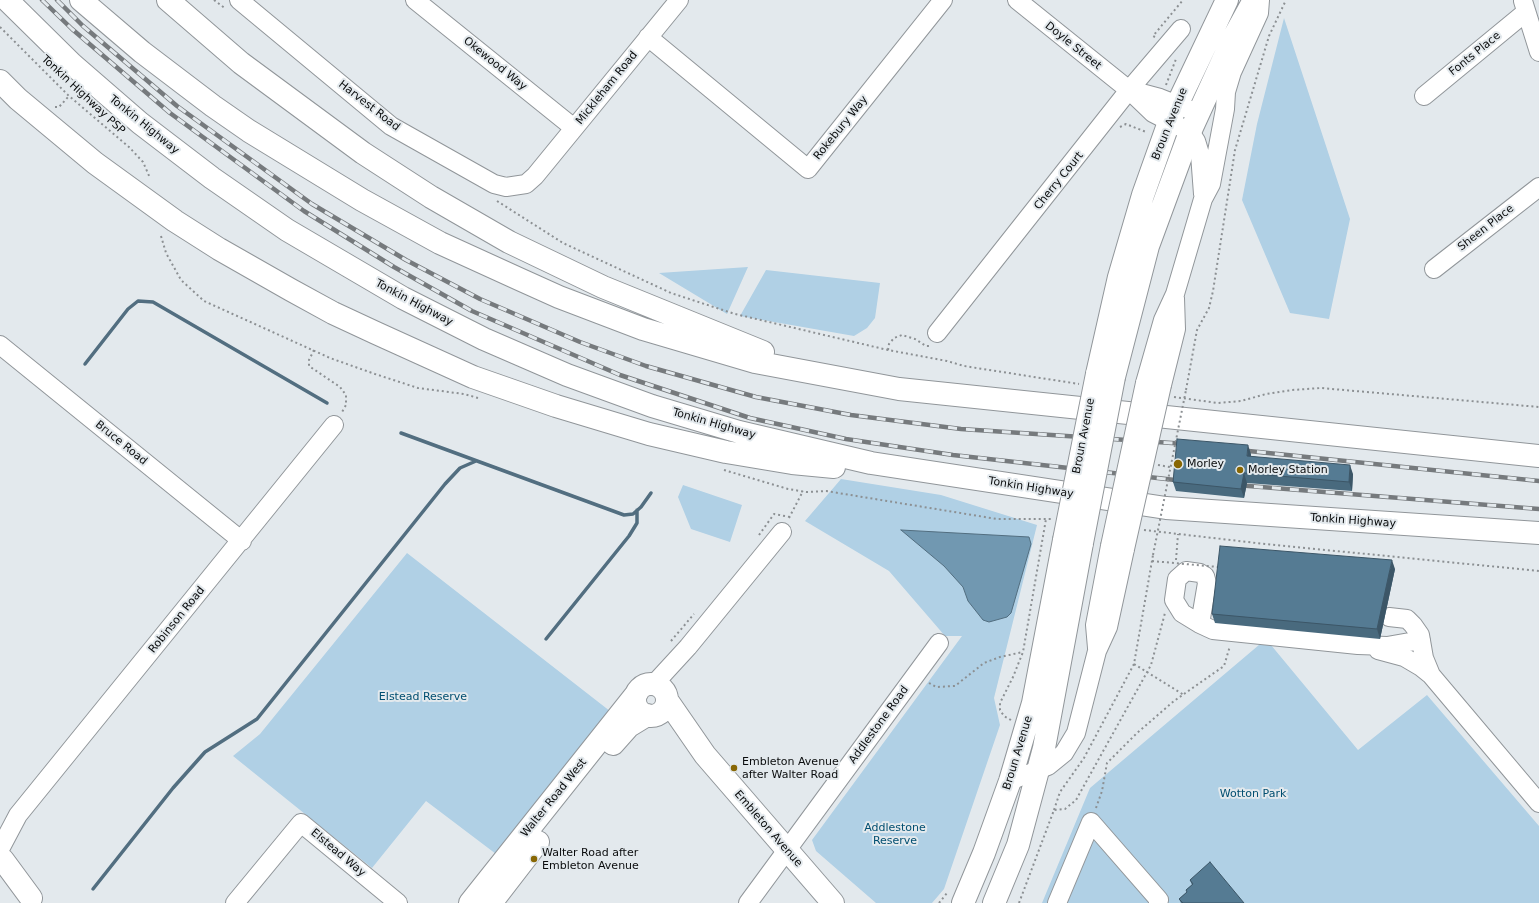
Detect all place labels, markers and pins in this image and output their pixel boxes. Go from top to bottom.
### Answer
place label: Morley [1187,457,1224,471]
marker: Morley [1172,458,1184,470]
place label: Morley Station [1248,463,1328,477]
marker: Morley Station [1235,465,1245,475]
place label: Embleton Avenue after Walter Road [742,755,839,781]
marker: Embleton Avenue after Walter Road [729,763,739,773]
place label: Walter Road after Embleton Avenue [542,846,639,872]
marker: Walter Road after Embleton Avenue [529,854,539,864]

